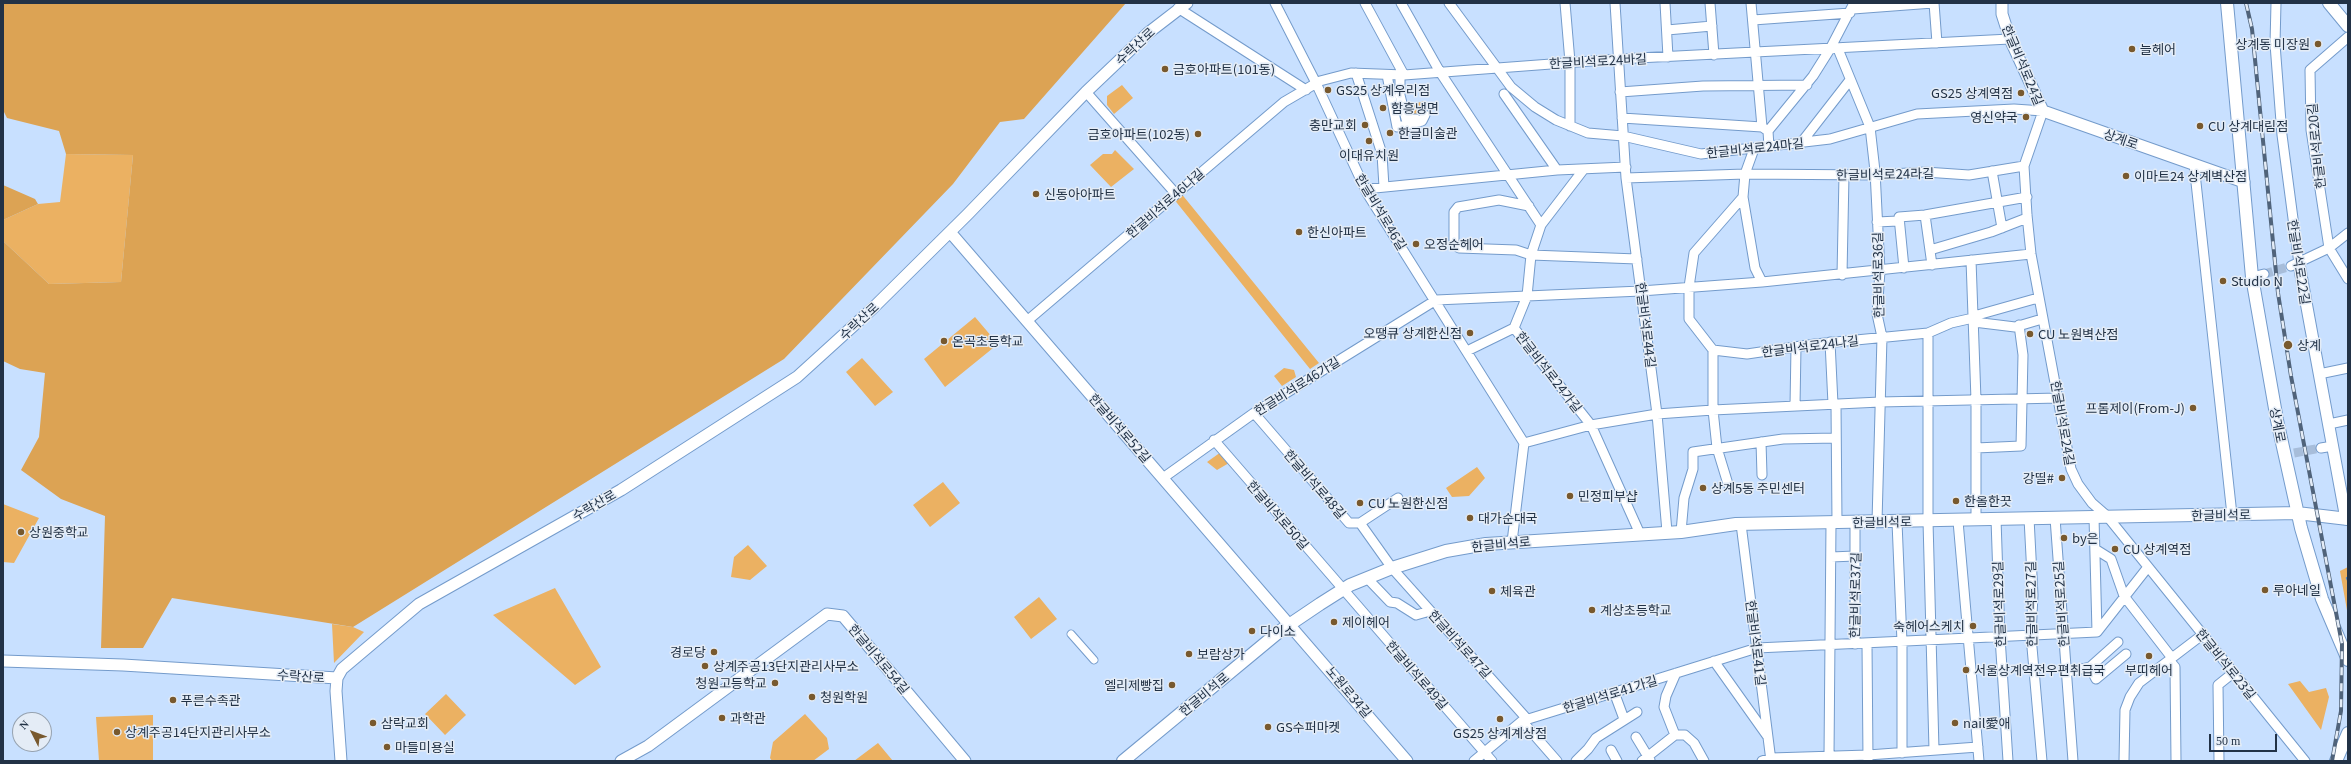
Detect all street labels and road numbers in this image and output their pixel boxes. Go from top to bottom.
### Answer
street label: 한글비석로24길 [1999,22,2047,108]
street label: 수락산로 [1112,24,1158,68]
street label: 한글비석로24바길 [1549,51,1647,71]
street label: 한글비석로20길 [2304,102,2328,190]
street label: 상계로 [2101,126,2141,152]
street label: 한글비석로24마길 [1705,135,1805,161]
street label: 한글비석로46나길 [1123,165,1207,241]
street label: 한글비석로24라길 [1836,165,1934,183]
street label: 한글비석로46길 [1352,171,1410,253]
street label: 한글비석로22길 [2285,218,2313,306]
street label: 한글비석로36길 [1869,232,1887,318]
street label: 한글비석로44길 [1633,281,1659,369]
street label: 수락산로 [836,299,882,343]
street label: 한글비석로24가길 [1513,329,1585,415]
street label: 한글비석로24나길 [1760,332,1860,360]
street label: 한글비석로46가길 [1251,353,1343,419]
street label: 한글비석로24길 [2048,379,2078,467]
street label: 한글비석로52길 [1086,390,1154,466]
street label: 상계로 [2267,406,2289,444]
street label: 한글비석로48길 [1281,446,1349,522]
street label: 한글비석로50길 [1244,477,1312,553]
street label: 수락산로 [569,486,619,524]
street label: 한글비석로 [2191,507,2251,523]
street label: 한글비석로 [1852,514,1912,530]
street label: 한글비석로 [1470,533,1532,555]
street label: 한글비석로37길 [1846,552,1864,638]
street label: 한글비석로25길 [2050,560,2072,648]
street label: 한글비석로29길 [1990,561,2008,647]
street label: 한글비석로27길 [2022,561,2040,647]
street label: 한글비석로41길 [1743,599,1769,687]
street label: 한글비석로47길 [1425,607,1495,681]
street label: 한글비석로54길 [845,621,913,697]
street label: 한글비석로23길 [2193,626,2259,702]
street label: 한글비석로49길 [1383,637,1451,713]
street label: 노원로34길 [1323,663,1375,721]
street label: 수락산로 [277,667,325,685]
street label: 한글비석로 [1176,669,1232,719]
street label: 한글비석로41가길 [1561,672,1659,716]

